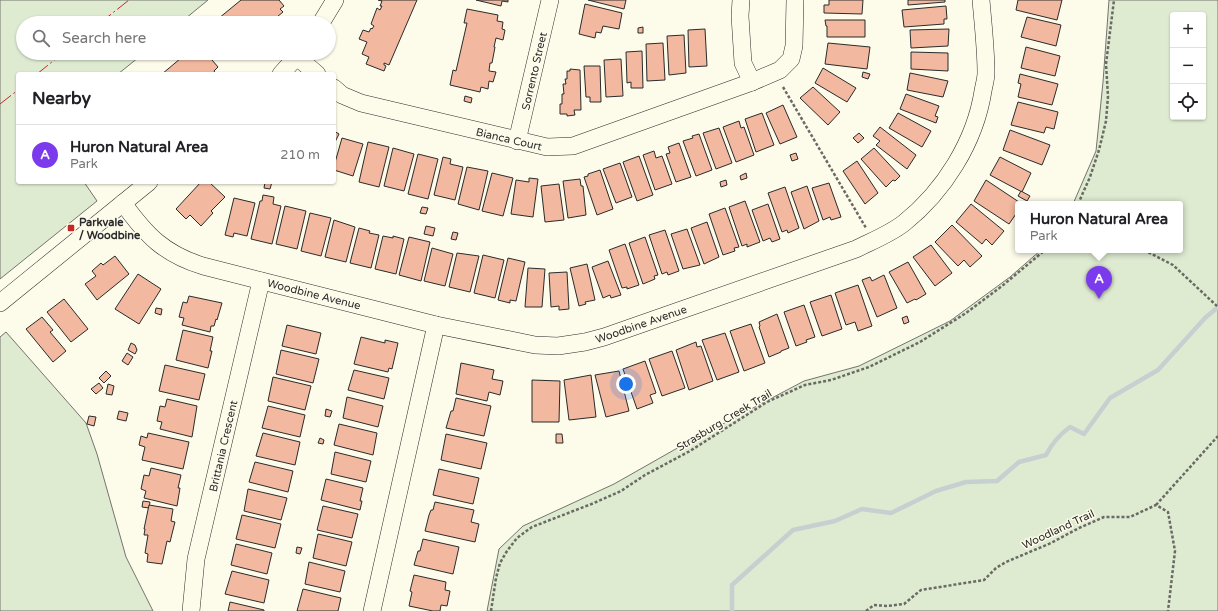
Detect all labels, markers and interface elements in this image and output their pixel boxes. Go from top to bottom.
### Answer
map controls [1170,12,1206,120]
button: + [1170,12,1206,48]
search box [16,16,336,60]
icon: search [30,27,52,49]
text: Search here [62,29,146,47]
street label: Sorrento Street [519,31,550,111]
button: − [1170,48,1206,84]
button: locate [1170,84,1206,120]
text: Nearby [32,88,91,109]
street label: Bianca Court [475,126,543,153]
text: Huron Natural Area [70,138,208,156]
text: A [40,147,50,163]
text: 210 m [280,147,320,163]
text: Park [70,156,98,172]
popup [1015,201,1183,253]
text: Huron Natural Area [1030,210,1168,228]
place label: Parkvale / Woodbine [79,216,141,242]
marker: Parkvale / Woodbine [66,223,76,233]
text: Park [1030,228,1058,244]
pin: A [1086,266,1112,299]
street label: Woodbine Avenue [266,277,362,312]
street label: Woodbine Avenue [594,303,689,346]
your location [616,374,636,394]
street label: Strasburg Creek Trail [674,387,774,454]
street label: Brittania Crescent [207,399,240,493]
street label: Woodland Trail [1020,507,1096,552]

